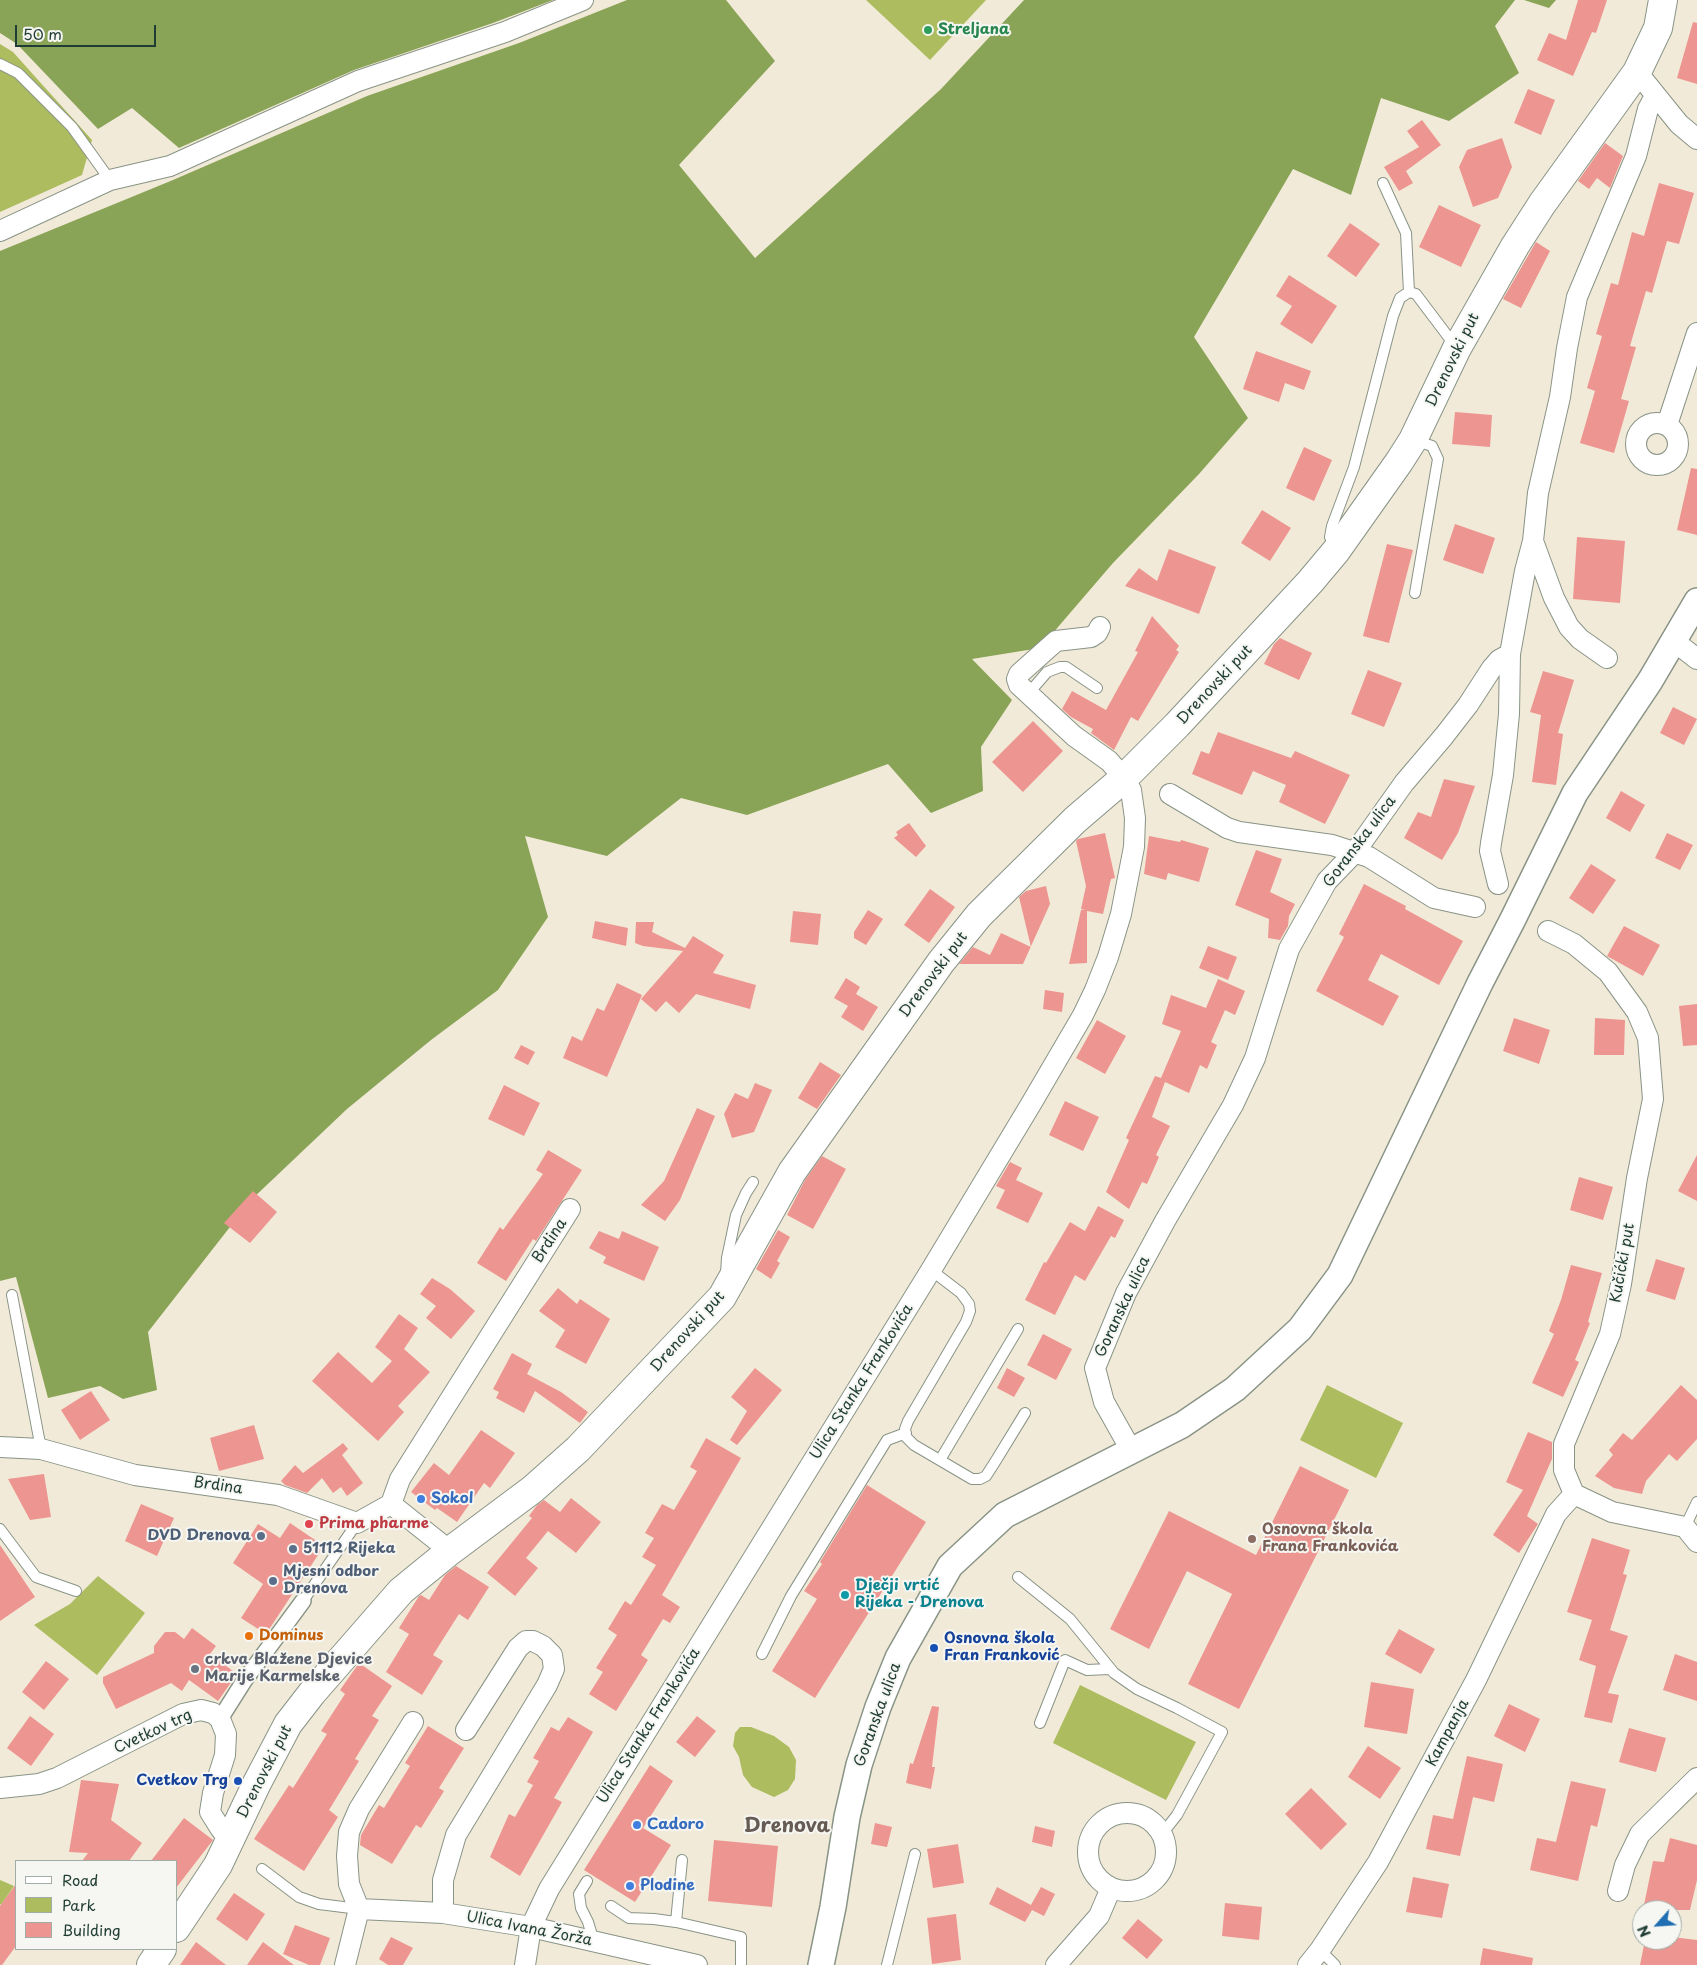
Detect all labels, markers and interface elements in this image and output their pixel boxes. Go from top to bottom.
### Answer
scale bar [18,15,159,47]
place label: Streljana [938,21,1009,39]
text: 50 m [23,22,62,45]
marker: Streljana [922,24,934,36]
street label: Drenovski put [1423,310,1483,410]
street label: Drenovski put [1174,642,1256,728]
street label: Goranska ulica [1320,793,1400,891]
street label: Drenovski put [896,929,972,1021]
street label: Brdina [529,1215,571,1267]
street label: Kučićki put [1607,1222,1639,1304]
street label: Goranska ulica [1092,1254,1154,1360]
street label: Drenovski put [647,1288,729,1376]
street label: Ulica Stanka Frankovića [807,1301,917,1463]
street label: Brdina [192,1474,244,1498]
place label: Sokol [431,1490,473,1508]
marker: Sokol [415,1493,427,1505]
place label: Prima pharme [319,1515,429,1533]
marker: Prima pharme [303,1518,315,1530]
place label: Osnovna škola Frana Frankovića [1262,1521,1399,1556]
place label: DVD Drenova [147,1527,251,1545]
marker: DVD Drenova [255,1530,267,1542]
marker: Osnovna škola Frana Frankovića [1246,1533,1258,1545]
place label: 51112 Rijeka [303,1540,396,1558]
marker: 51112 Rijeka [287,1543,299,1555]
place label: Mjesni odbor Drenova [283,1563,379,1598]
marker: Mjesni odbor Drenova [267,1575,279,1587]
place label: Dječji vrtić Rijeka - Drenova [855,1577,984,1612]
marker: Dječji vrtić Rijeka - Drenova [839,1589,851,1601]
place label: Dominus [259,1627,323,1645]
marker: Dominus [243,1630,255,1642]
place label: Osnovna škola Fran Franković [944,1630,1060,1665]
marker: Osnovna škola Fran Franković [928,1642,940,1654]
street label: Ulica Stanka Frankovića [594,1645,704,1807]
place label: crkva Blažene Djevice Marije Karmelske [205,1651,372,1686]
street label: Goranska ulica [851,1661,905,1769]
marker: crkva Blažene Djevice Marije Karmelske [189,1663,201,1675]
street label: Kampanja [1423,1696,1473,1770]
street label: Cvetkov trg [111,1706,195,1758]
street label: Drenovski put [234,1722,296,1822]
place label: Cvetkov Trg [136,1772,228,1790]
marker: Cvetkov Trg [232,1775,244,1787]
district label: Drenova [744,1814,830,1838]
place label: Cadoro [647,1816,704,1834]
marker: Cadoro [631,1819,643,1831]
legend [15,1860,178,1950]
text: Road [62,1868,98,1891]
place label: Plodine [640,1877,695,1895]
marker: Plodine [624,1880,636,1892]
text: Park [62,1893,96,1916]
north arrow [1632,1900,1682,1950]
street label: Ulica Ivana Žorža [465,1908,593,1950]
text: Building [62,1918,121,1941]
text: N [1632,1922,1656,1941]

